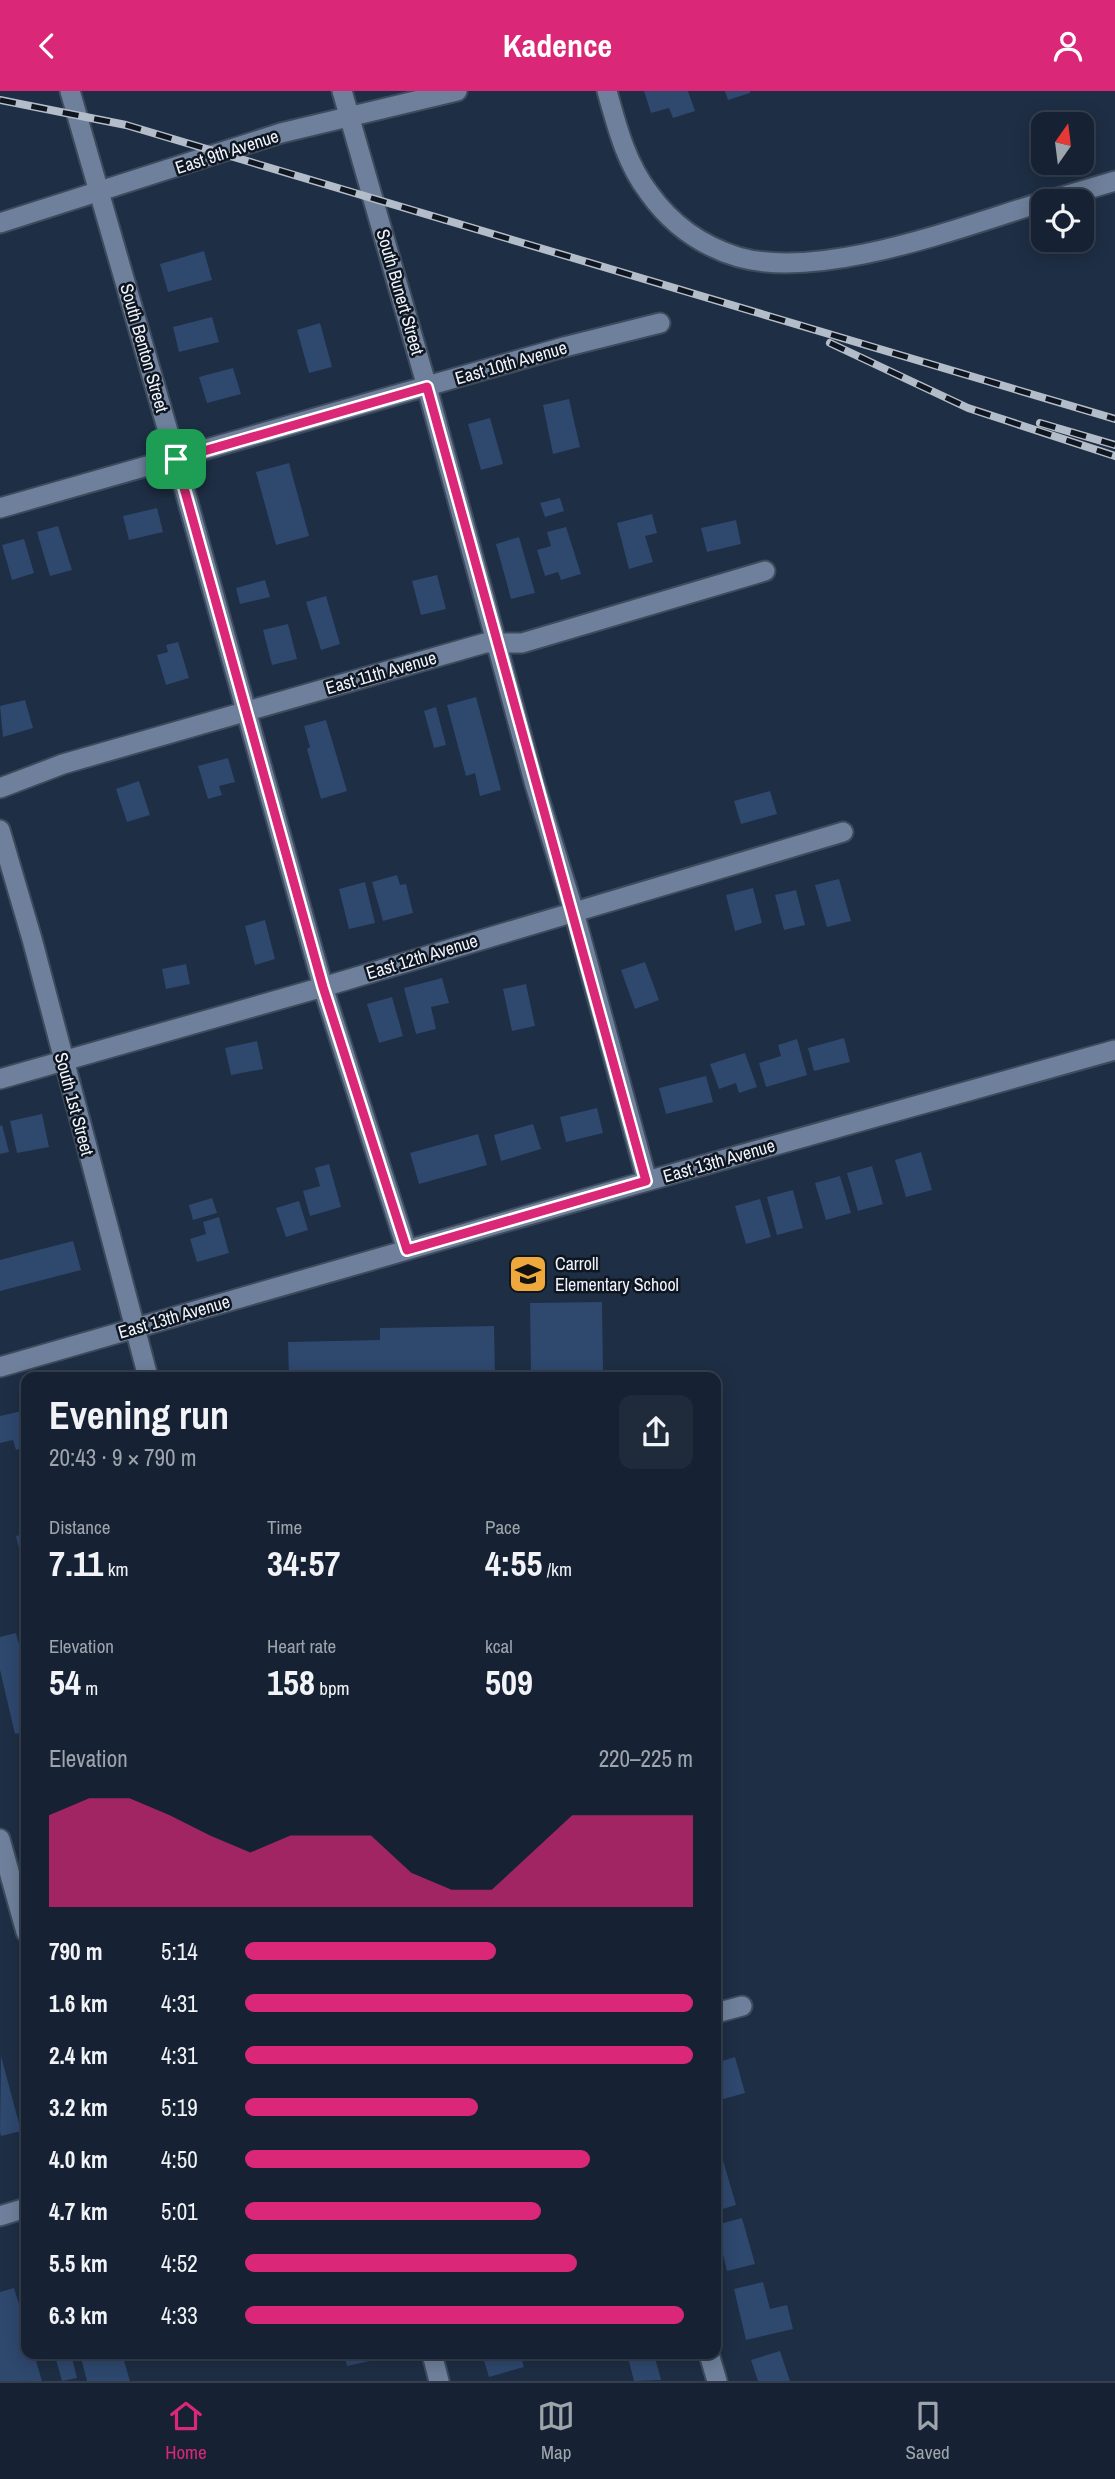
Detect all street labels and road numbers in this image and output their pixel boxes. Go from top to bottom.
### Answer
street label: East 9th Avenue [172,123,282,180]
street label: South Bunert Street [371,226,430,358]
street label: South Benton Street [114,281,175,415]
street label: East 10th Avenue [452,335,570,390]
street label: East 11th Avenue [322,645,439,700]
street label: East 12th Avenue [363,928,481,985]
street label: South 1st Street [49,1050,100,1158]
street label: East 13th Avenue [660,1133,778,1188]
street label: East 13th Avenue [115,1289,233,1344]

